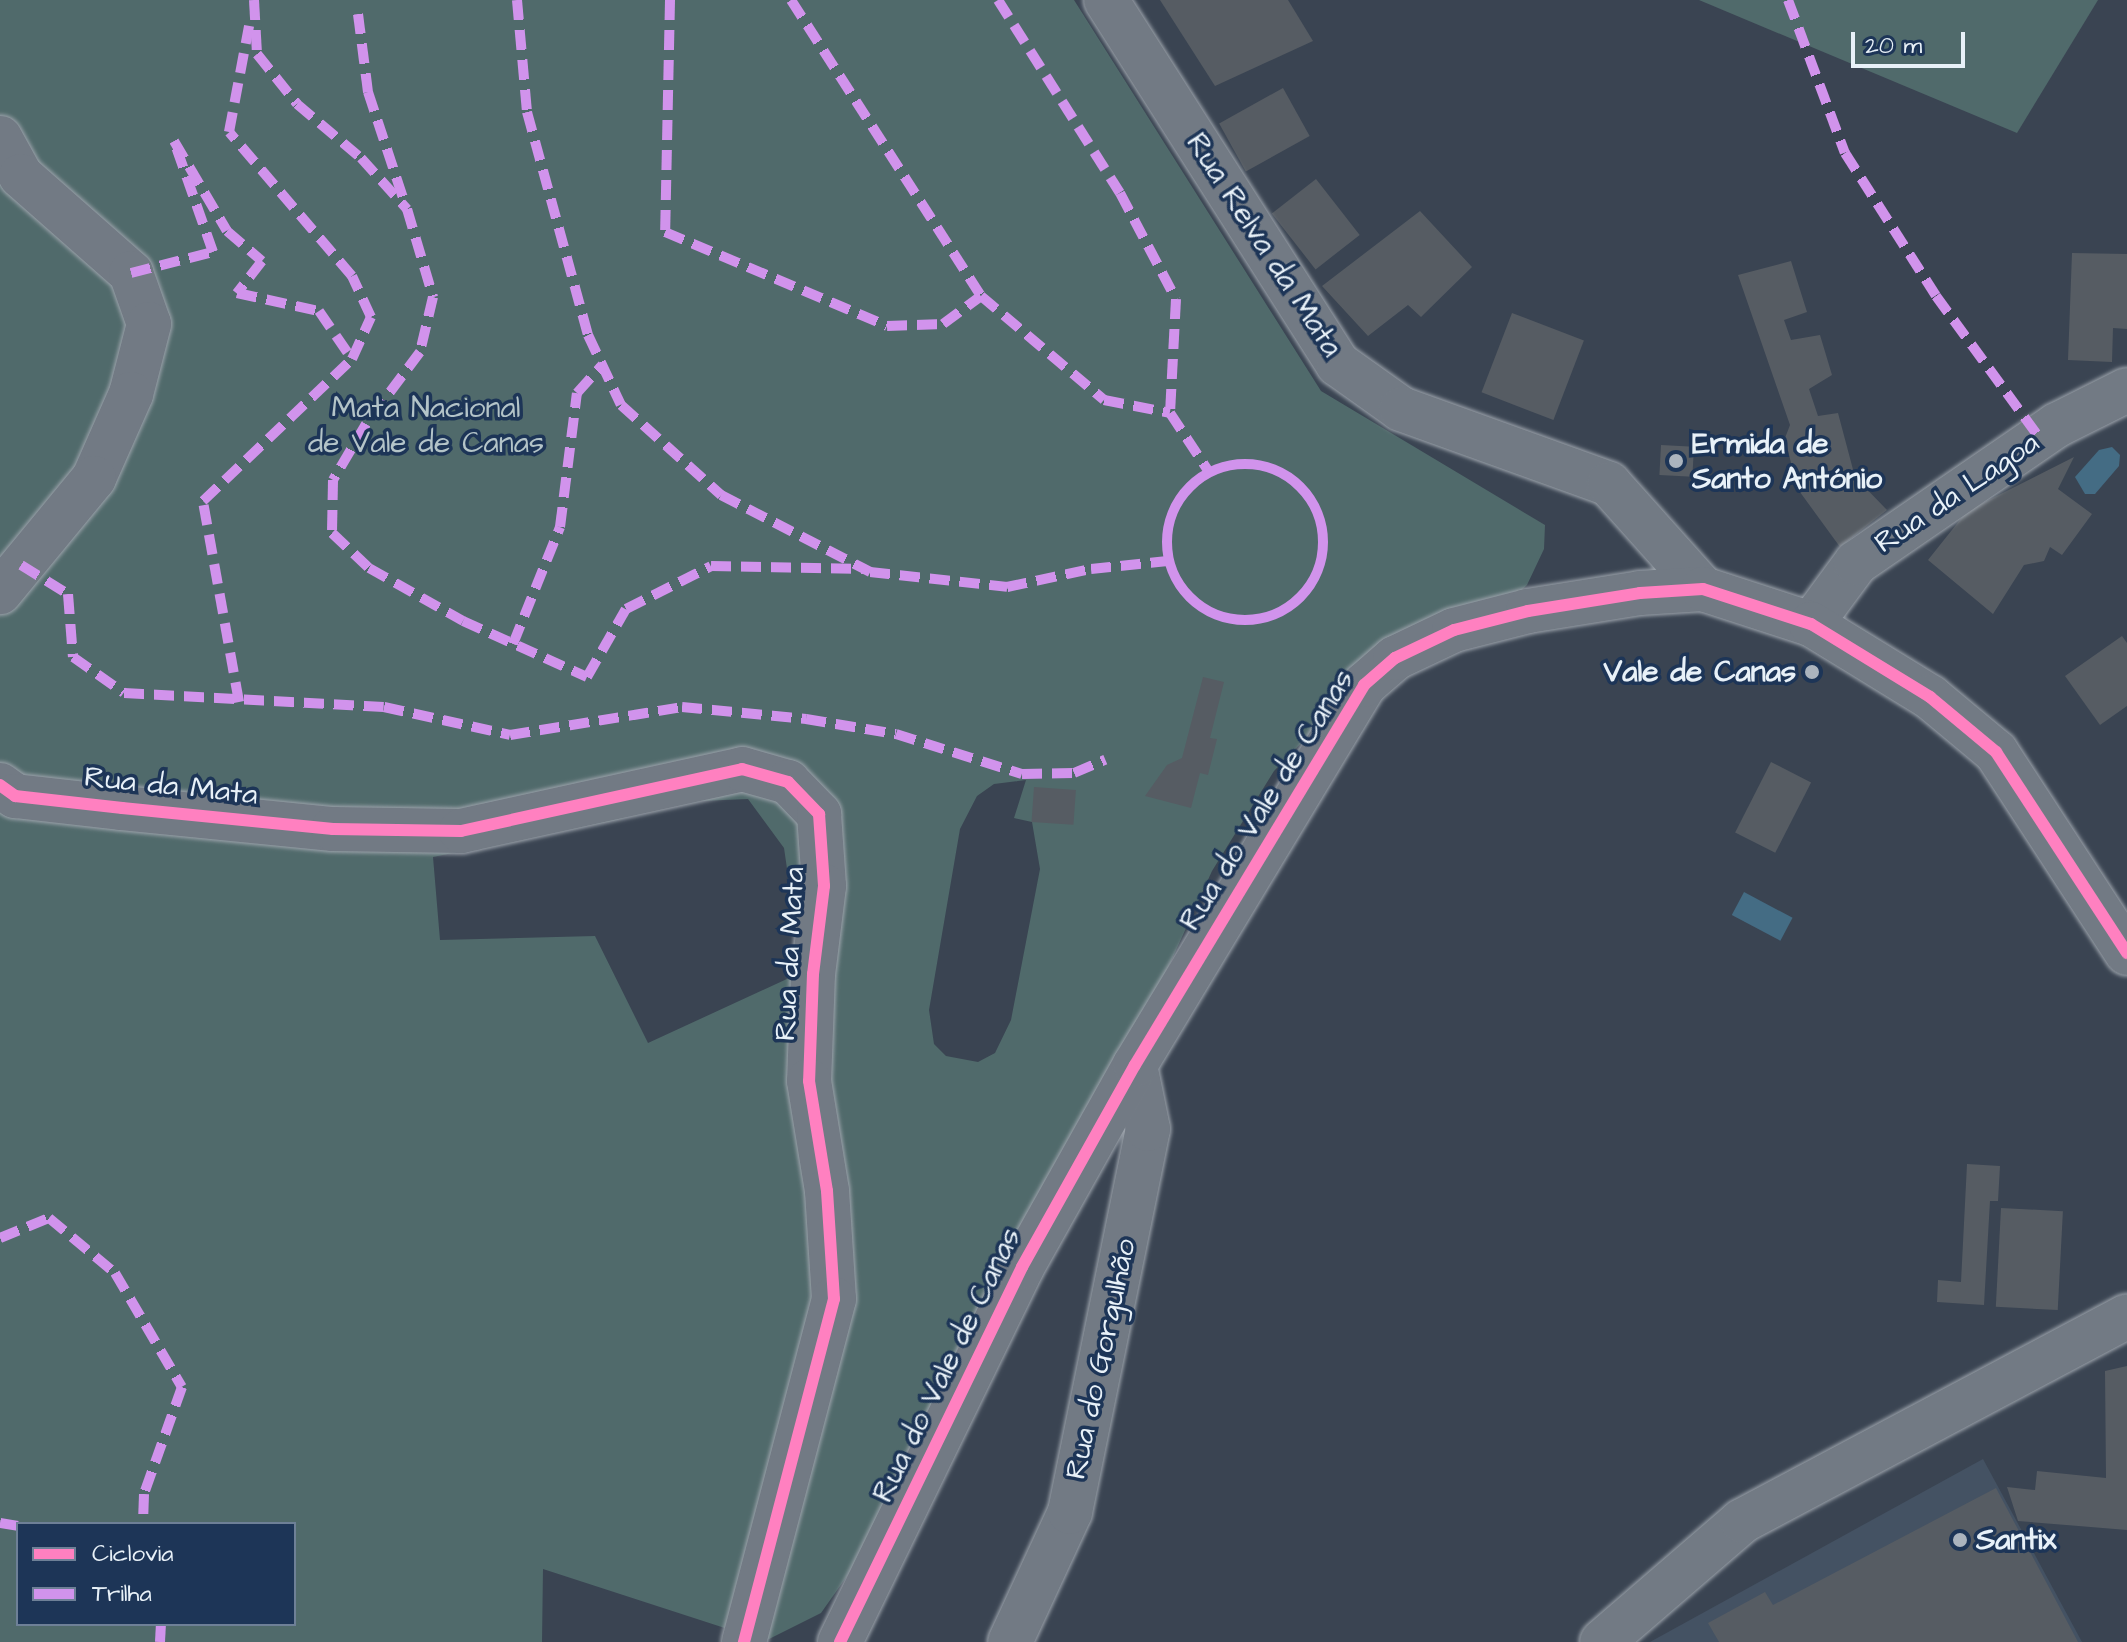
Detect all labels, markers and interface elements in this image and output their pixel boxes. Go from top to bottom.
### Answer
scale bar [1855,16,1969,66]
text: 20 m [1865,29,1922,63]
street label: Rua Relva da Mata [1178,127,1350,363]
park label: Mata Nacional de Vale de Canas [308,390,544,460]
street label: Rua da Lagoa [1868,425,2046,561]
place label: Ermida de Santo António [1692,426,1882,496]
marker: Ermida de Santo António [1667,452,1685,470]
place label: Vale de Canas [1604,654,1796,690]
street label: Rua do Vale de Canas [1172,663,1362,937]
marker: Vale de Canas [1803,663,1821,681]
street label: Rua da Mata [83,759,259,813]
street label: Rua da Mata [767,866,813,1042]
street label: Rua do Vale de Canas [865,1222,1029,1508]
street label: Rua do Gorgulhão [1058,1236,1144,1482]
legend [16,1522,296,1626]
place label: Santix [1976,1522,2056,1558]
marker: Santix [1951,1531,1969,1549]
text: Ciclovia [92,1537,173,1571]
text: Trilha [92,1577,152,1611]

